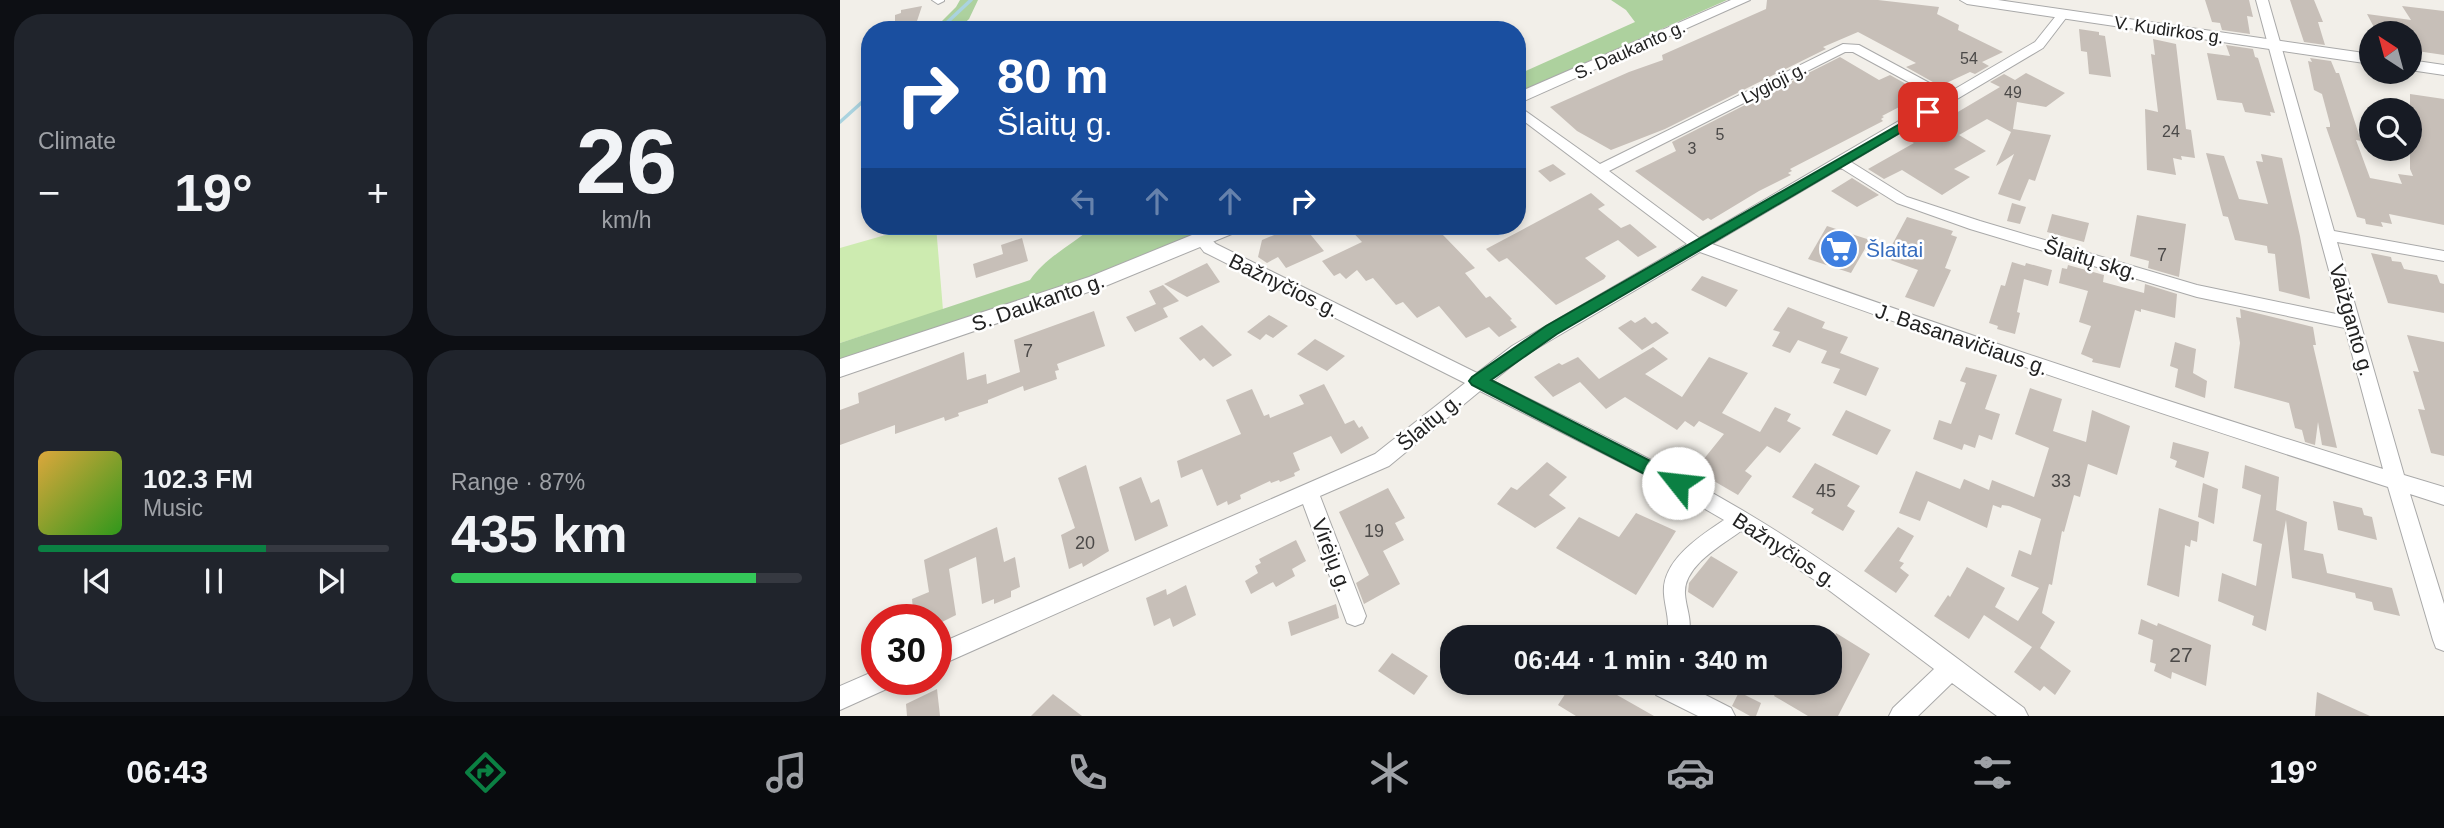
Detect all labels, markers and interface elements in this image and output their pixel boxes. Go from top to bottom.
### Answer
street label: V. Kudirkos g. [2113,12,2225,48]
street label: S. Daukanto g. [1572,17,1688,83]
north arrow [2359,21,2422,84]
map controls [2359,21,2422,161]
icon: right [882,49,973,140]
text: 80 m [997,49,1109,103]
house number: 54 [1960,50,1978,67]
street label: Lygioji g. [1738,58,1810,108]
pin [1898,82,1958,142]
house number: 49 [2004,84,2022,101]
icon: arrive [1909,93,1947,131]
button: search [2359,98,2422,161]
text: Šlaitų g. [997,106,1113,142]
text: 26 [576,111,677,212]
house number: 24 [2162,123,2180,140]
house number: 5 [1716,126,1725,143]
text: Climate [38,128,116,154]
house number: 3 [1688,140,1697,157]
text: 19° [174,164,253,222]
text: − [38,172,60,214]
text: + [367,172,389,214]
icon: left [1065,182,1103,220]
icon: ahead [1138,182,1176,220]
icon: ahead [1211,182,1249,220]
icon: right [1284,182,1322,220]
text: km/h [602,207,651,233]
supermarket icon: Šlaitai [1818,228,1860,270]
street label: Šlaitų skg. [2041,234,2141,284]
place label: Šlaitai [1866,238,1923,261]
house number: 7 [2157,245,2167,265]
street label: Bažnyčios g. [1225,249,1343,321]
street label: Vaižganto g. [2325,261,2379,379]
street label: S. Daukanto g. [969,269,1107,335]
street label: J. Basanavičiaus g. [1873,299,2051,379]
house number: 7 [1023,341,1033,361]
street label: Šlaitų g. [1393,389,1465,455]
position arrow [1641,446,1715,520]
text: 102.3 FM [143,464,253,494]
text: Range · 87% [451,469,585,495]
house number: 33 [2051,471,2071,491]
house number: 45 [1816,481,1836,501]
text: Music [143,495,203,521]
text: 435 km [451,505,627,563]
street label: Bažnyčios g. [1729,508,1841,592]
street label: Virėjų g. [1308,515,1356,595]
house number: 19 [1364,521,1384,541]
house number: 20 [1075,533,1095,553]
icon: previous [78,562,116,600]
icon: pause [195,562,233,600]
icon: next [312,562,350,600]
speed limit sign: 30 [861,604,952,695]
house number: 27 [2169,643,2193,666]
text: 06:44 · 1 min · 340 m [1514,645,1768,675]
icon: directions [461,748,510,797]
icon: music [762,748,811,797]
icon: phone [1063,748,1112,797]
icon: climate [1365,748,1414,797]
icon: car [1666,748,1715,797]
icon: filters [1968,748,2017,797]
text: 06:43 [126,754,208,790]
text: 19° [2269,754,2318,790]

